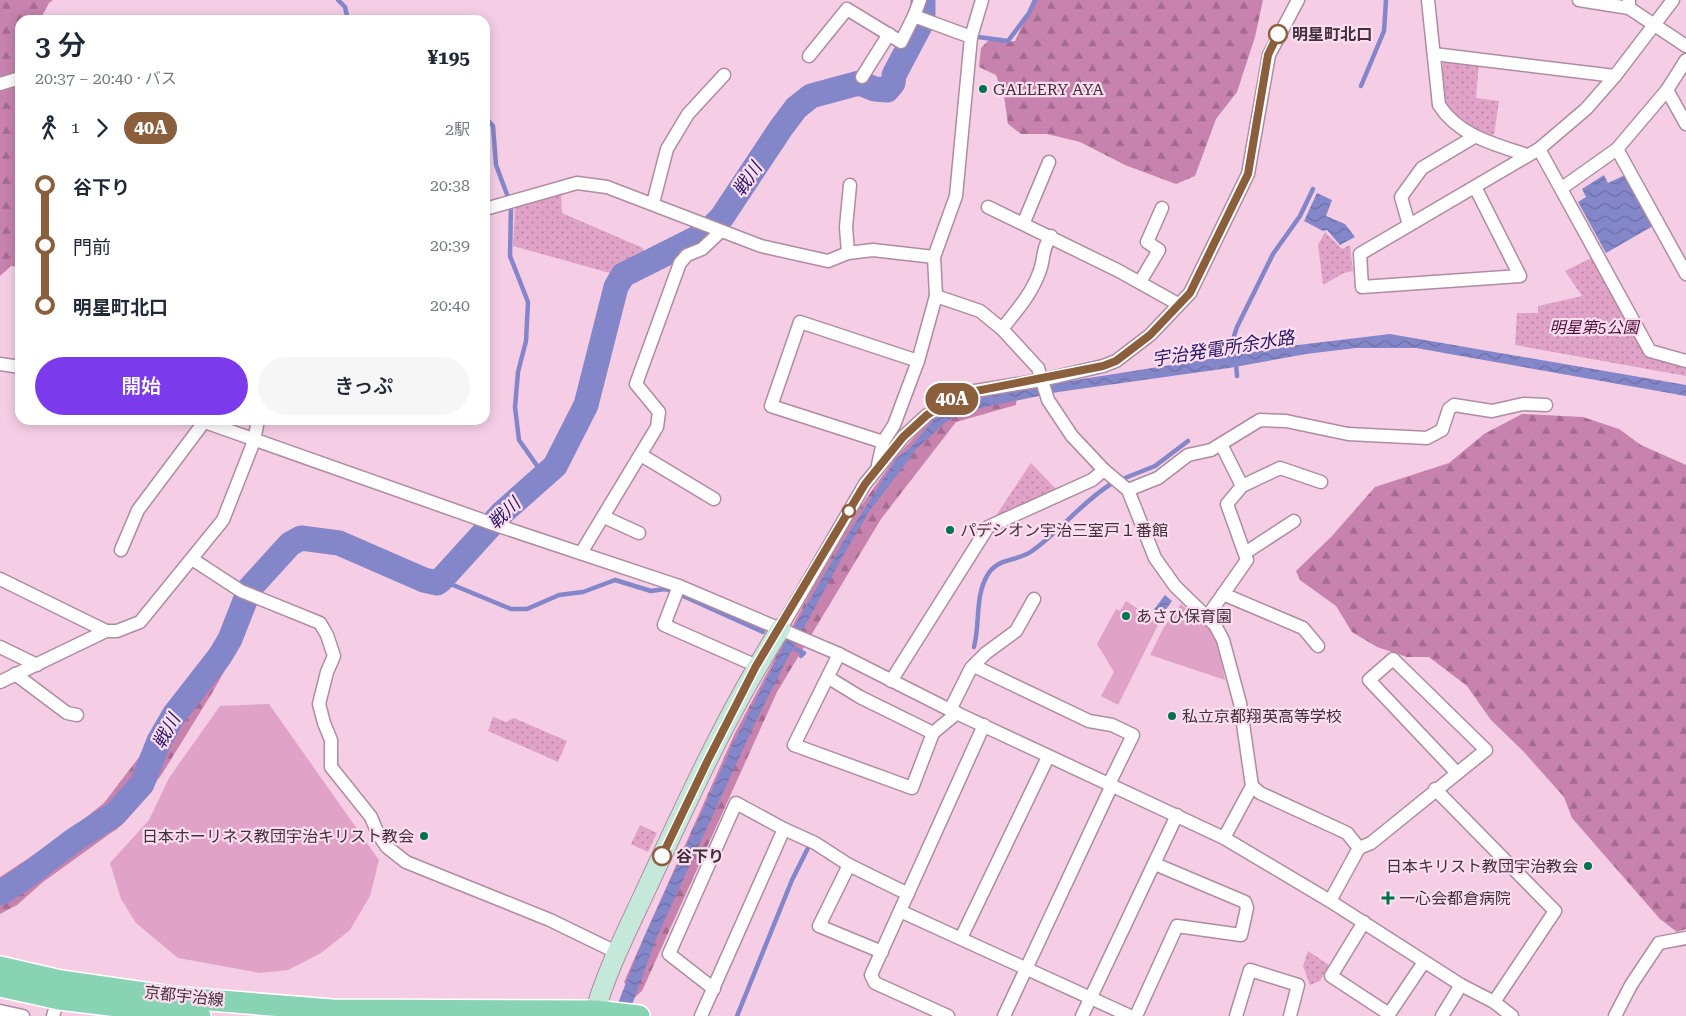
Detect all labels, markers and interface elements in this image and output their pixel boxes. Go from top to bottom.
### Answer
marker: 明星町北口 [1268,24,1288,44]
place label: 明星町北口 [1292,25,1372,44]
text: 3 分 [35,29,86,62]
text: ¥195 [427,46,470,69]
text: 20:37 – 20:40 · バス [35,69,177,88]
place label: GALLERY AYA [993,80,1105,99]
marker: GALLERY AYA [977,83,989,95]
icon: walk [35,114,63,142]
icon: forward [88,114,116,142]
text: 40A [134,117,167,138]
text: 1 [71,118,80,137]
text: 2駅 [445,120,470,139]
water label: 戦川 [728,157,767,200]
text: 谷下り [73,176,130,199]
text: 20:38 [430,176,470,195]
text: 門前 [73,236,111,259]
text: 20:39 [430,236,470,255]
text: 明星町北口 [73,296,168,319]
text: 20:40 [430,296,470,315]
park label: 明星第5公園 [1550,318,1640,337]
water label: 宇治発電所余水路 [1150,326,1298,370]
button: 開始 [35,357,248,415]
button: きっぷ [258,357,470,415]
line badge: 40A [923,383,981,415]
text: 40A [935,388,969,409]
water label: 戦川 [484,492,526,533]
unlabelled marker [842,504,856,518]
place label: パデシオン宇治三室戸１番館 [960,521,1168,540]
marker: パデシオン宇治三室戸１番館 [944,524,956,536]
place label: あさひ保育園 [1136,607,1232,626]
marker: あさひ保育園 [1120,610,1132,622]
place label: 私立京都翔英高等学校 [1182,707,1342,726]
water label: 戦川 [148,708,185,752]
marker: 私立京都翔英高等学校 [1166,710,1178,722]
place label: 日本ホーリネス教団宇治キリスト教会 [142,827,414,846]
marker: 日本ホーリネス教団宇治キリスト教会 [418,830,430,842]
marker: 谷下り [652,846,672,866]
place label: 谷下り [676,847,724,866]
place label: 日本キリスト教団宇治教会 [1386,857,1578,876]
marker: 日本キリスト教団宇治教会 [1582,860,1594,872]
place label: 一心会都倉病院 [1399,889,1511,908]
marker: 一心会都倉病院 [1381,891,1395,905]
street label: 京都宇治線 [143,982,225,1010]

